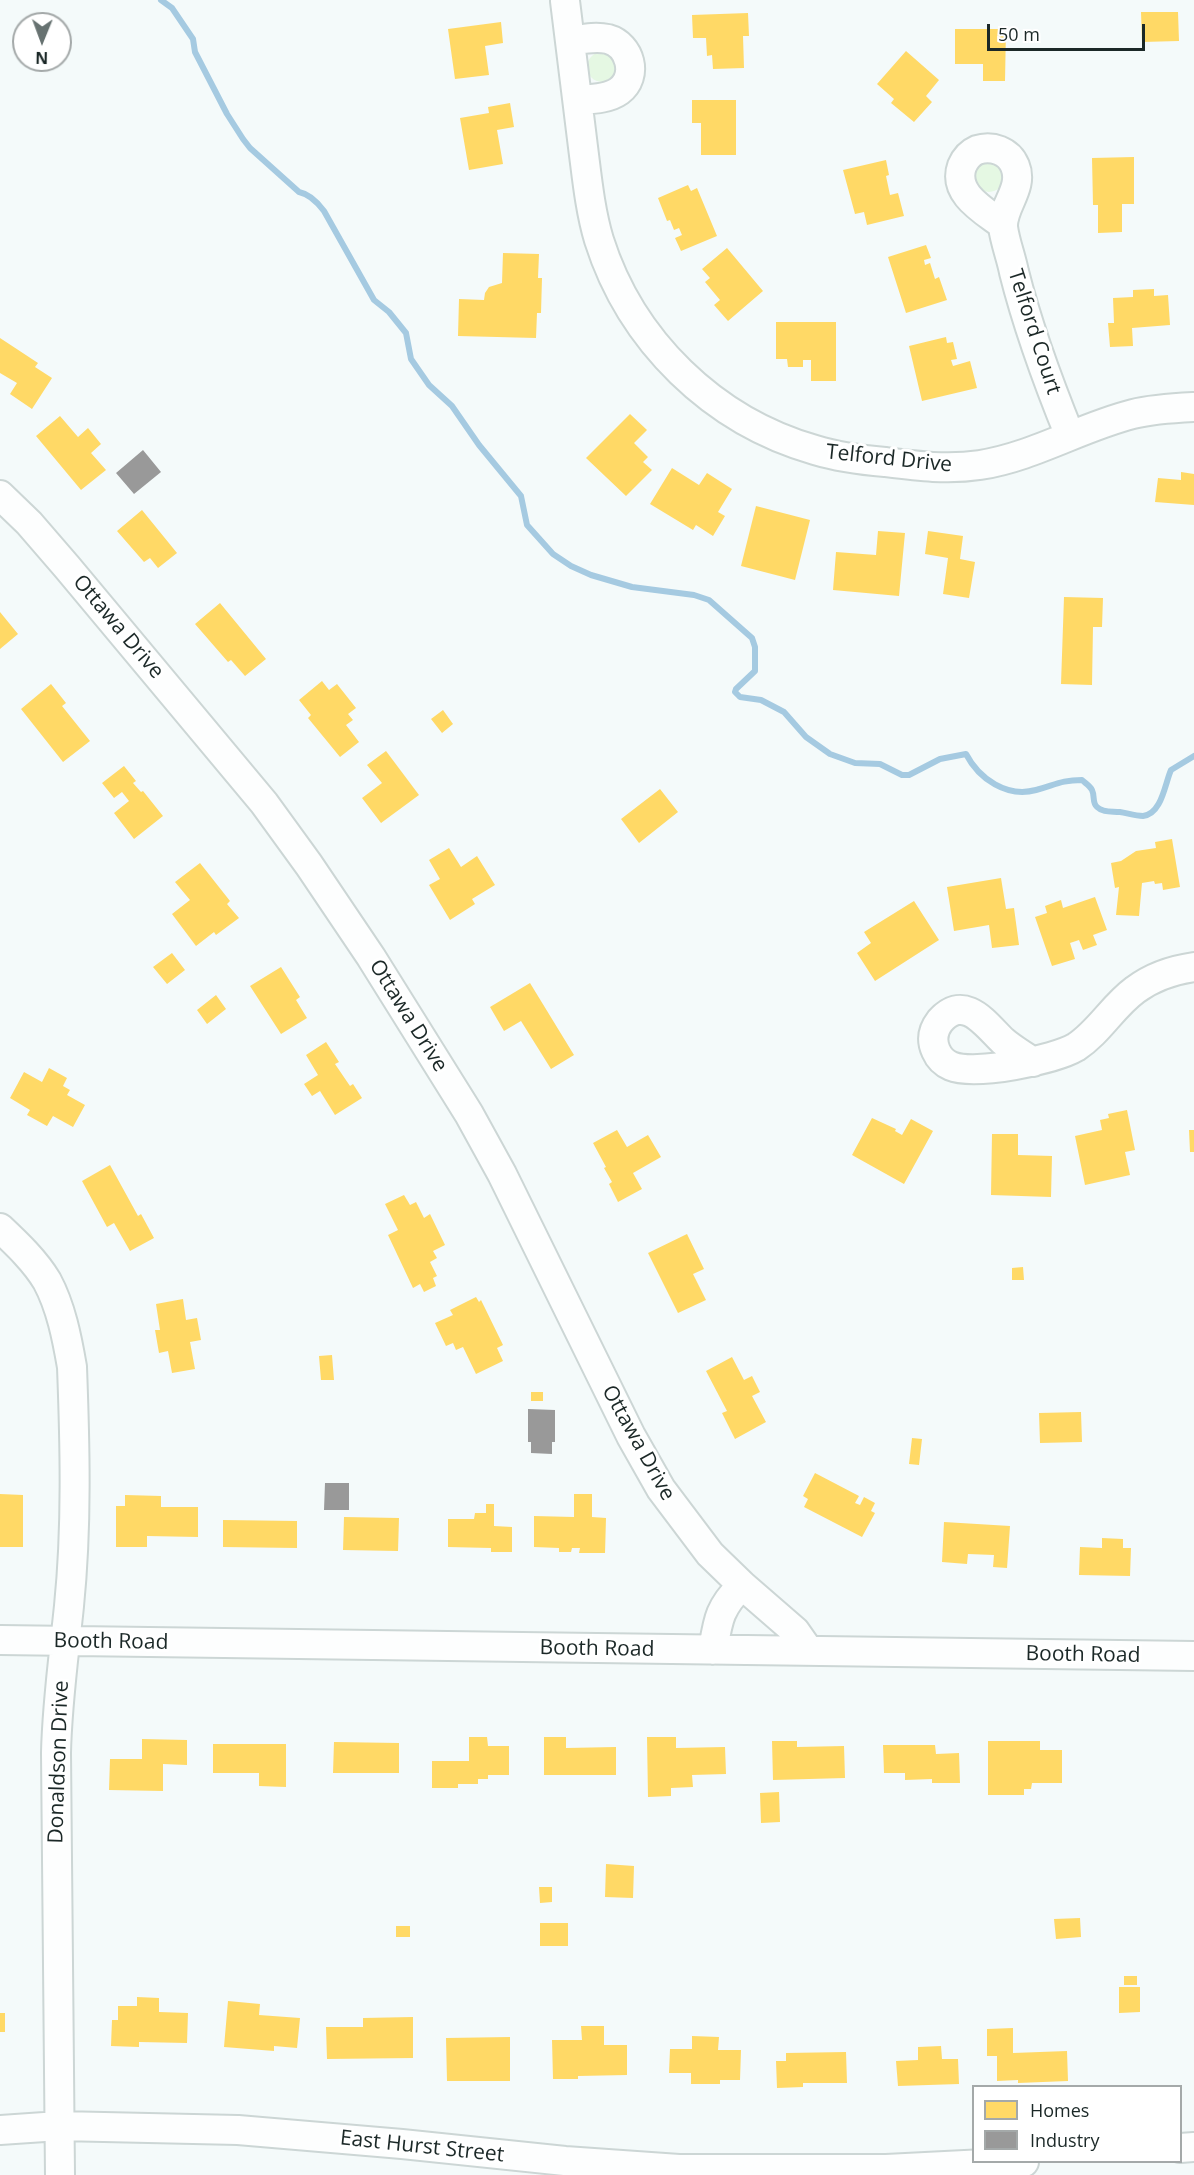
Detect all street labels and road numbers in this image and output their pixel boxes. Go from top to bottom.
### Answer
street label: Telford Court [1002,266,1066,398]
street label: Telford Drive [825,440,953,478]
street label: Ottawa Drive [67,570,169,684]
street label: Ottawa Drive [363,955,453,1077]
street label: Ottawa Drive [596,1381,680,1505]
street label: Booth Road [53,1628,169,1656]
street label: Booth Road [539,1635,655,1663]
street label: Booth Road [1025,1641,1141,1669]
street label: Donaldson Drive [44,1680,74,1844]
street label: East Hurst Street [339,2126,505,2168]

